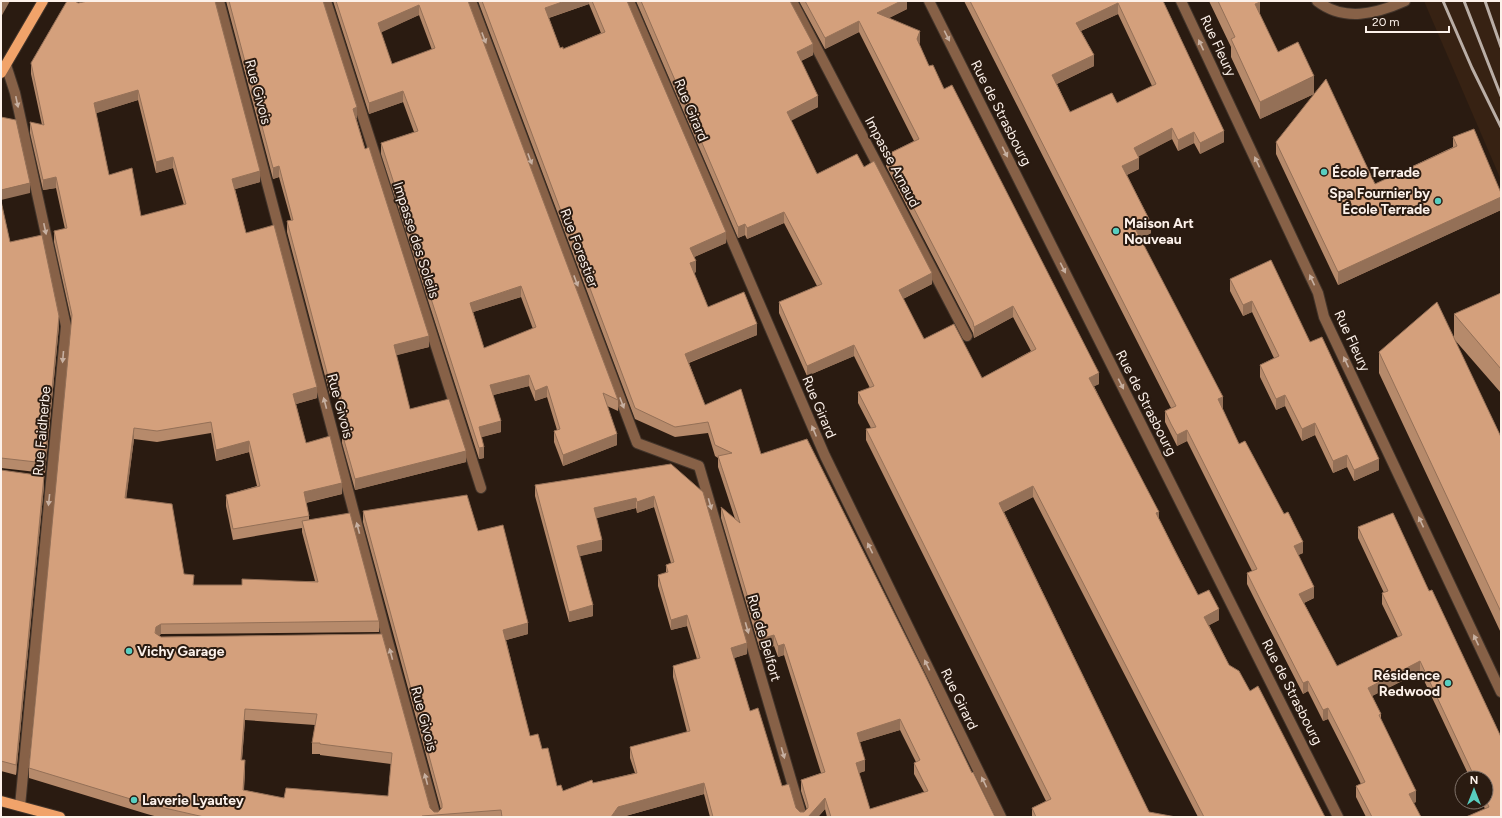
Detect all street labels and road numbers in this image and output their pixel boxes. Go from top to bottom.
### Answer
street label: Rue Fleury [1196,13,1240,80]
street label: Rue de Strasbourg [967,57,1035,169]
street label: Rue Givois [241,58,275,126]
street label: Rue Girard [670,76,712,144]
street label: Impasse Arnaud [861,114,923,210]
street label: Impasse des Soleils [389,180,443,300]
street label: Rue Forestier [556,206,602,290]
street label: Rue Fleury [1330,308,1374,375]
street label: Rue de Strasbourg [1112,347,1180,459]
street label: Rue Givois [323,372,357,440]
street label: Rue Girard [798,373,840,441]
street label: Rue Faidherbe [30,385,54,476]
street label: Rue de Belfort [743,593,785,683]
street label: Rue de Strasbourg [1258,636,1326,748]
street label: Rue Girard [937,665,981,733]
street label: Rue Givois [407,685,441,753]

